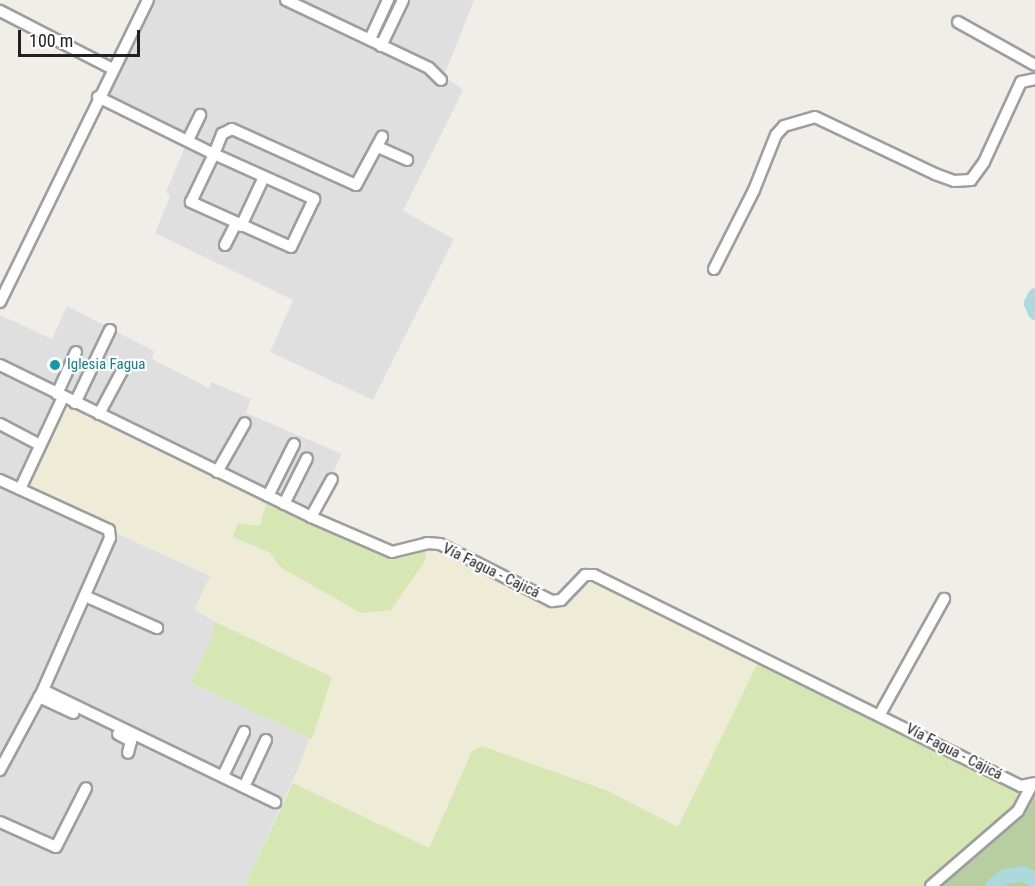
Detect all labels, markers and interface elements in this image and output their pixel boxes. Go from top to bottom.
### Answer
scale bar [21,18,142,56]
text: 100 m [29,30,73,51]
place label: Iglesia Fagua [67,356,146,374]
marker: Iglesia Fagua [48,358,62,372]
street label: Vía Fagua - Cajicá [440,540,542,602]
street label: Vía Fagua - Cajicá [903,720,1005,784]

